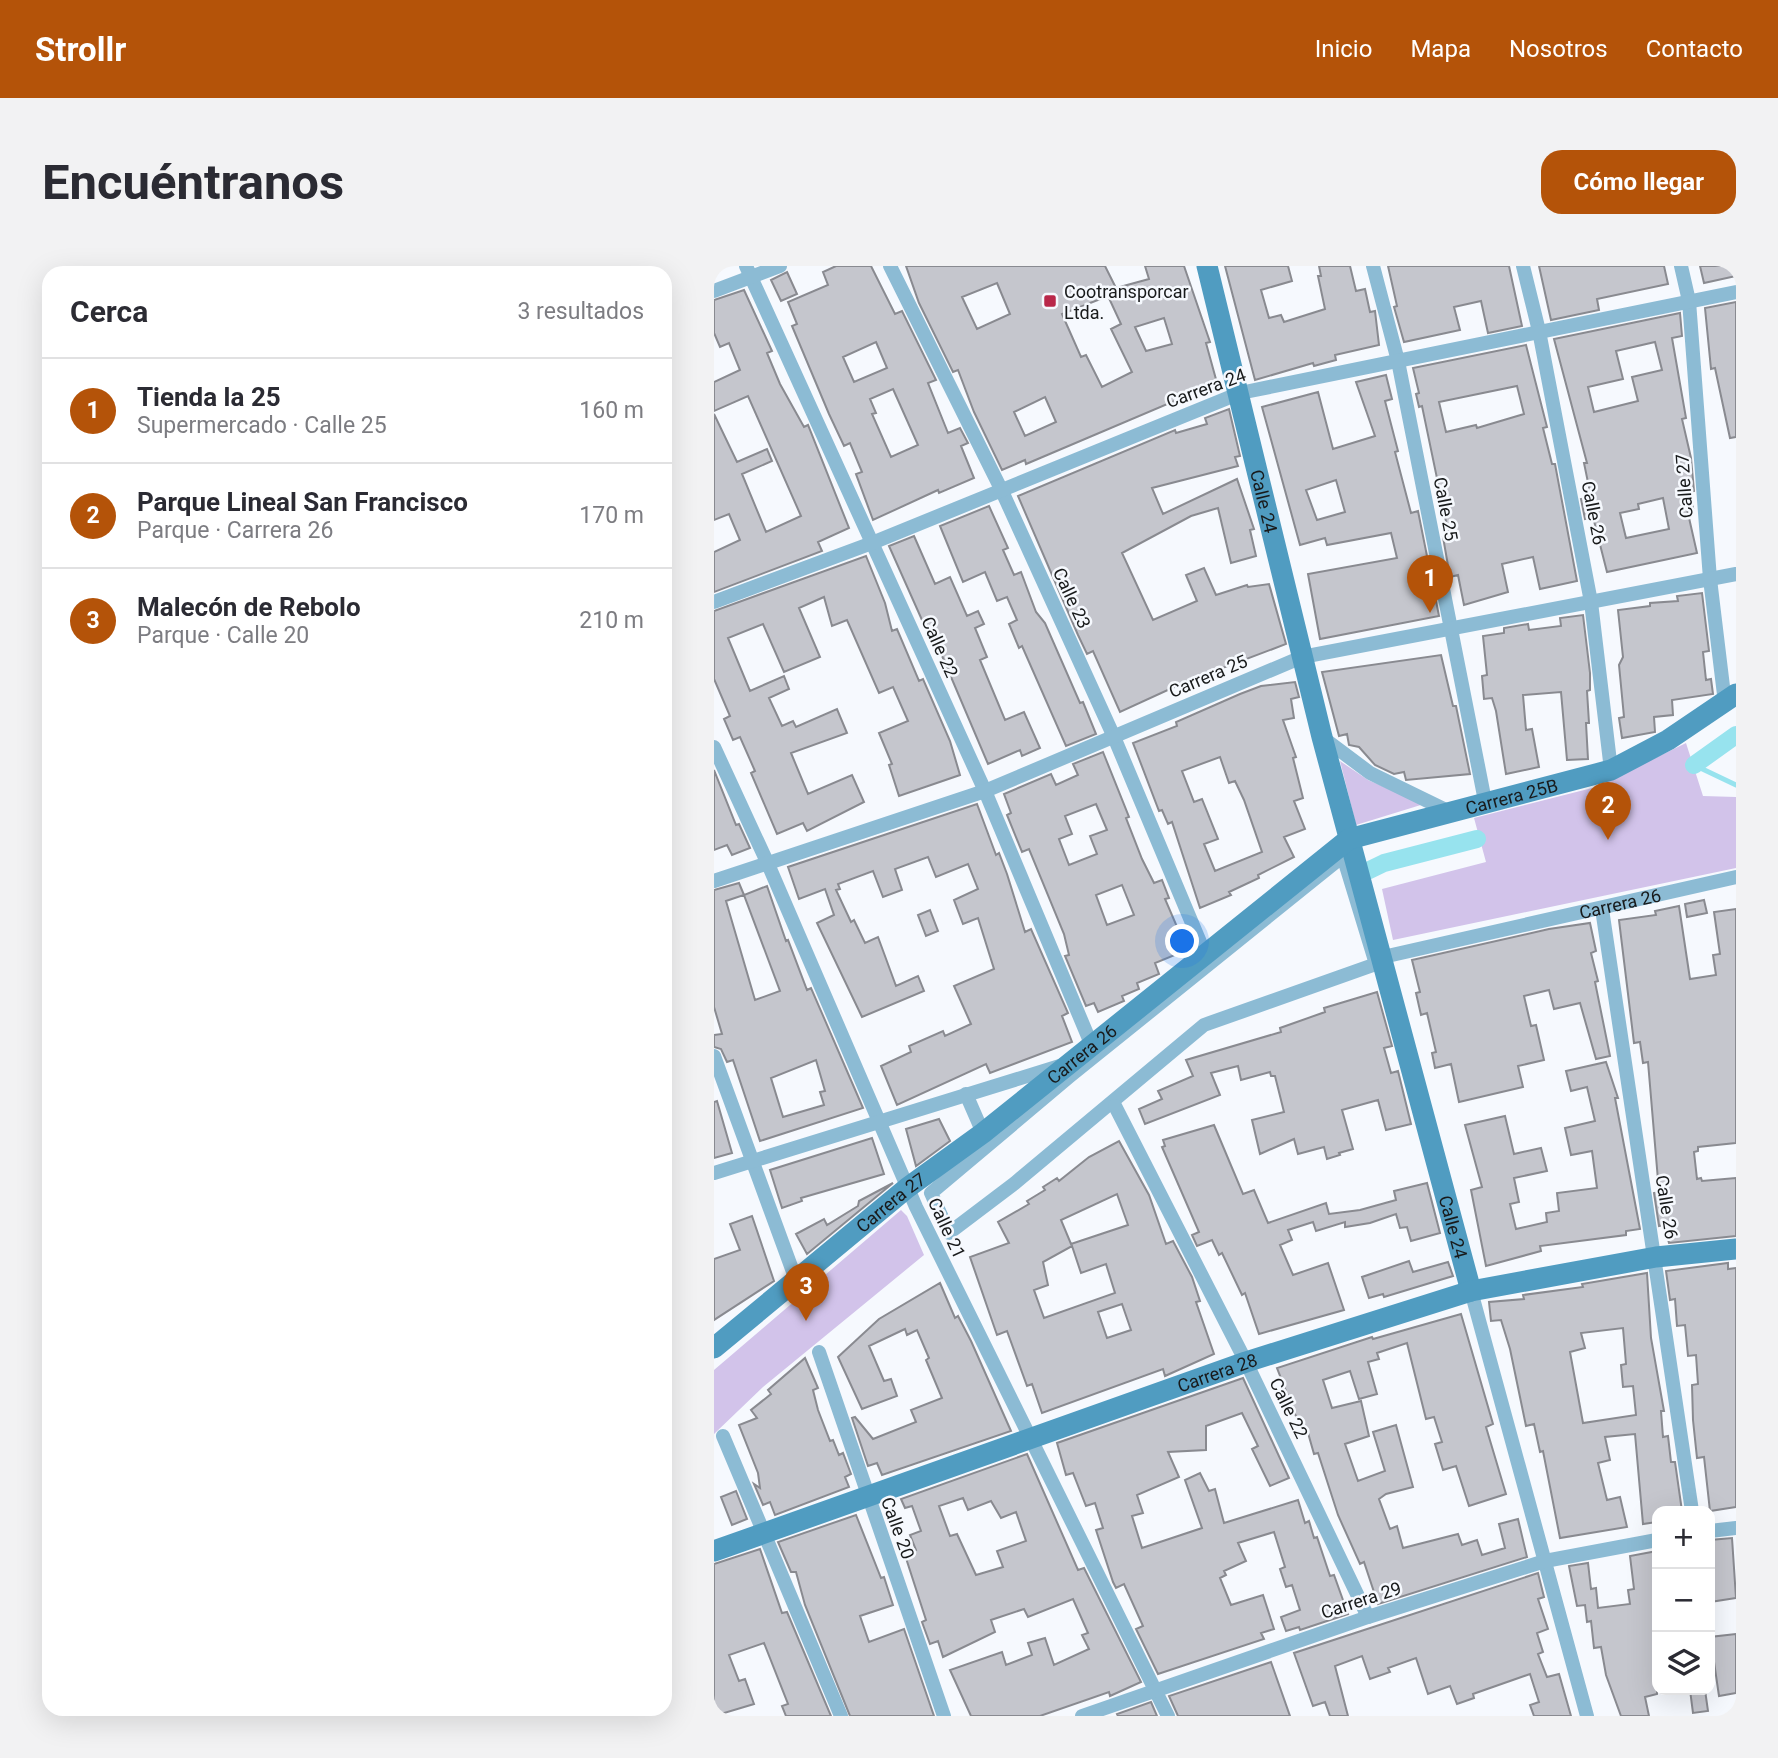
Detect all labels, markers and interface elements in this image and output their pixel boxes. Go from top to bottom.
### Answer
text: Strollr [35,30,126,69]
text: Inicio [1315,35,1372,63]
text: Mapa [1410,35,1471,63]
text: Nosotros [1509,35,1608,63]
text: Contacto [1646,35,1743,63]
button: Cómo llegar [1541,150,1736,214]
text: Encuéntranos [42,154,344,211]
place label: Cootransporcar Ltda. [1064,281,1189,323]
marker: Cootransporcar Ltda. [1042,293,1058,309]
text: Cerca [70,294,148,329]
text: 3 resultados [517,298,644,325]
street label: Carrera 24 [1163,364,1249,412]
text: Tienda la 25 [137,382,281,412]
text: 1 [86,397,100,424]
text: 160 m [579,397,644,424]
text: Supermercado · Calle 25 [137,412,387,439]
street label: Calle 27 [1671,453,1697,519]
street label: Calle 24 [1247,467,1282,535]
street label: Calle 25 [1430,475,1462,543]
street label: Calle 26 [1578,479,1610,547]
text: Parque Lineal San Francisco [137,487,468,517]
text: 2 [86,502,100,529]
text: 170 m [579,502,644,529]
text: Parque · Carrera 26 [137,517,333,544]
pin: 1 [1407,555,1453,613]
street label: Calle 23 [1049,564,1095,632]
text: Malecón de Rebolo [137,592,361,622]
text: 3 [86,607,100,634]
text: 210 m [579,607,644,634]
street label: Calle 22 [917,613,963,681]
text: Parque · Calle 20 [137,622,309,649]
street label: Carrera 25 [1166,650,1250,702]
street label: Carrera 25B [1463,774,1560,818]
pin: 2 [1585,782,1631,840]
street label: Carrera 26 [1577,884,1663,923]
your location [1165,924,1199,958]
street label: Carrera 26 [1043,1019,1121,1088]
street label: Carrera 27 [852,1168,929,1237]
street label: Calle 26 [1652,1173,1682,1241]
street label: Calle 24 [1435,1193,1472,1261]
street label: Calle 21 [924,1194,970,1262]
pin: 3 [783,1263,829,1321]
street label: Carrera 28 [1174,1349,1260,1396]
street label: Calle 22 [1265,1374,1313,1442]
street label: Calle 20 [877,1494,919,1562]
map controls [1652,1506,1715,1695]
button: + [1652,1506,1715,1569]
button: − [1652,1569,1715,1632]
street label: Carrera 29 [1318,1577,1404,1623]
button: layers [1652,1632,1715,1695]

